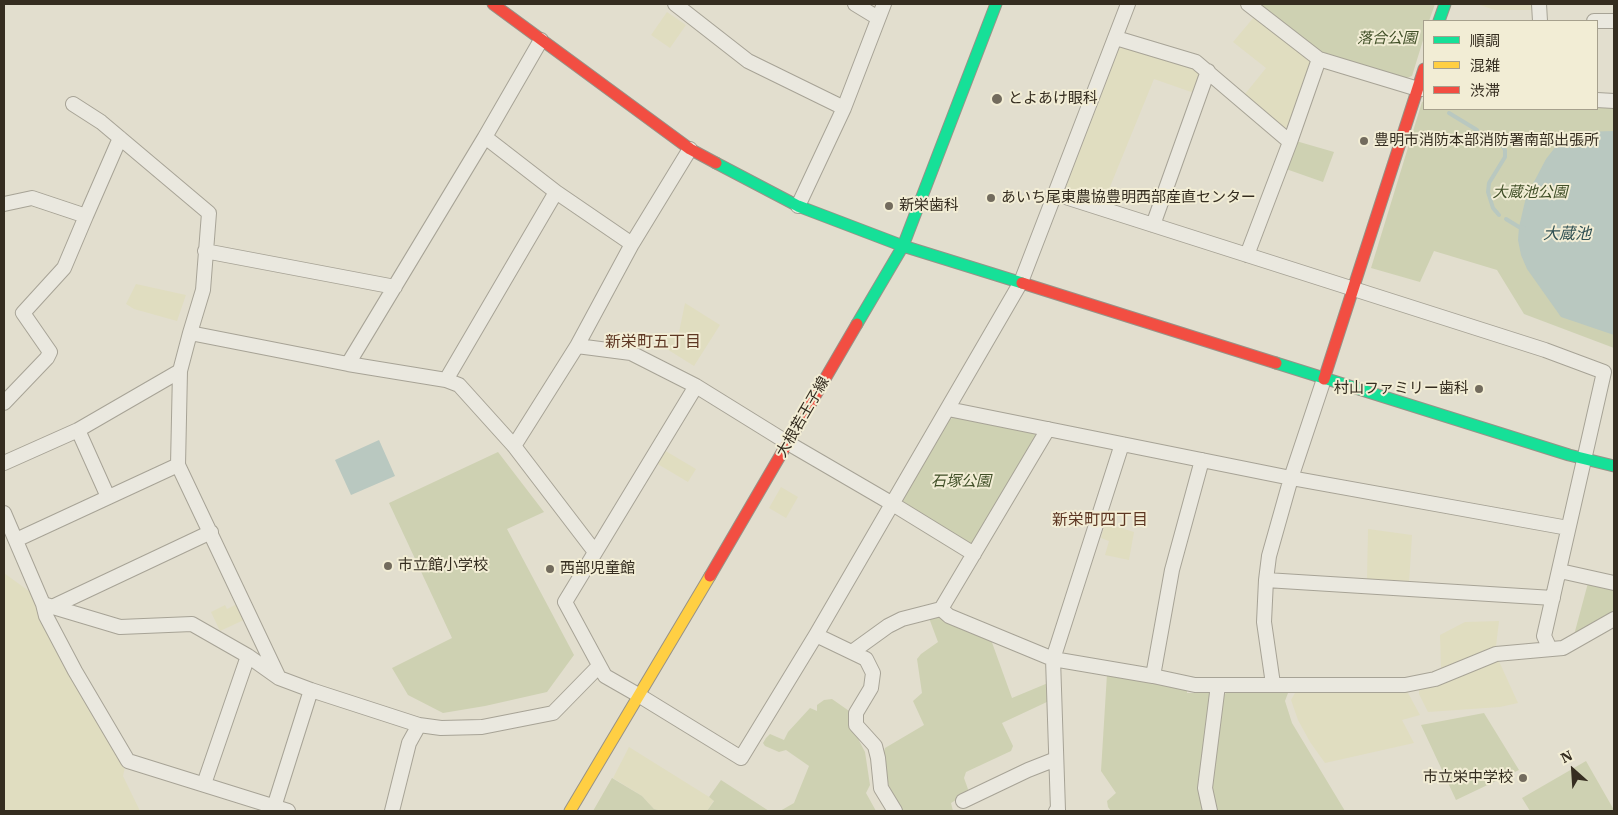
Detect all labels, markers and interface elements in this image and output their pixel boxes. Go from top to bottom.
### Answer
legend [1423,20,1598,110]
park label: 落合公園 [1357,30,1417,48]
text: 順調 [1470,31,1500,50]
text: 混雑 [1470,56,1500,75]
text: 渋滞 [1470,81,1500,100]
place label: とよあけ眼科 [1008,90,1098,108]
marker: とよあけ眼科 [990,92,1004,106]
place label: 豊明市消防本部消防署南部出張所 [1374,132,1599,150]
marker: 豊明市消防本部消防署南部出張所 [1358,135,1370,147]
park label: 大蔵池公園 [1493,184,1567,202]
place label: あいち尾東農協豊明西部産直センター [1001,189,1256,207]
marker: あいち尾東農協豊明西部産直センター [985,192,997,204]
place label: 新栄歯科 [899,197,959,215]
marker: 新栄歯科 [883,200,895,212]
water label: 大蔵池 [1543,224,1591,244]
district label: 新栄町五丁目 [605,332,701,352]
street label: 大根若王子線 [773,374,833,460]
place label: 村山ファミリー歯科 [1334,380,1469,398]
marker: 村山ファミリー歯科 [1473,383,1485,395]
park label: 石塚公園 [931,473,991,491]
district label: 新栄町四丁目 [1052,510,1148,530]
place label: 市立館小学校 [398,557,488,575]
marker: 市立館小学校 [382,560,394,572]
place label: 西部児童館 [560,560,635,578]
marker: 西部児童館 [544,563,556,575]
north arrow [1548,745,1598,795]
text: N [1557,746,1575,767]
place label: 市立栄中学校 [1423,769,1513,787]
marker: 市立栄中学校 [1517,772,1529,784]

